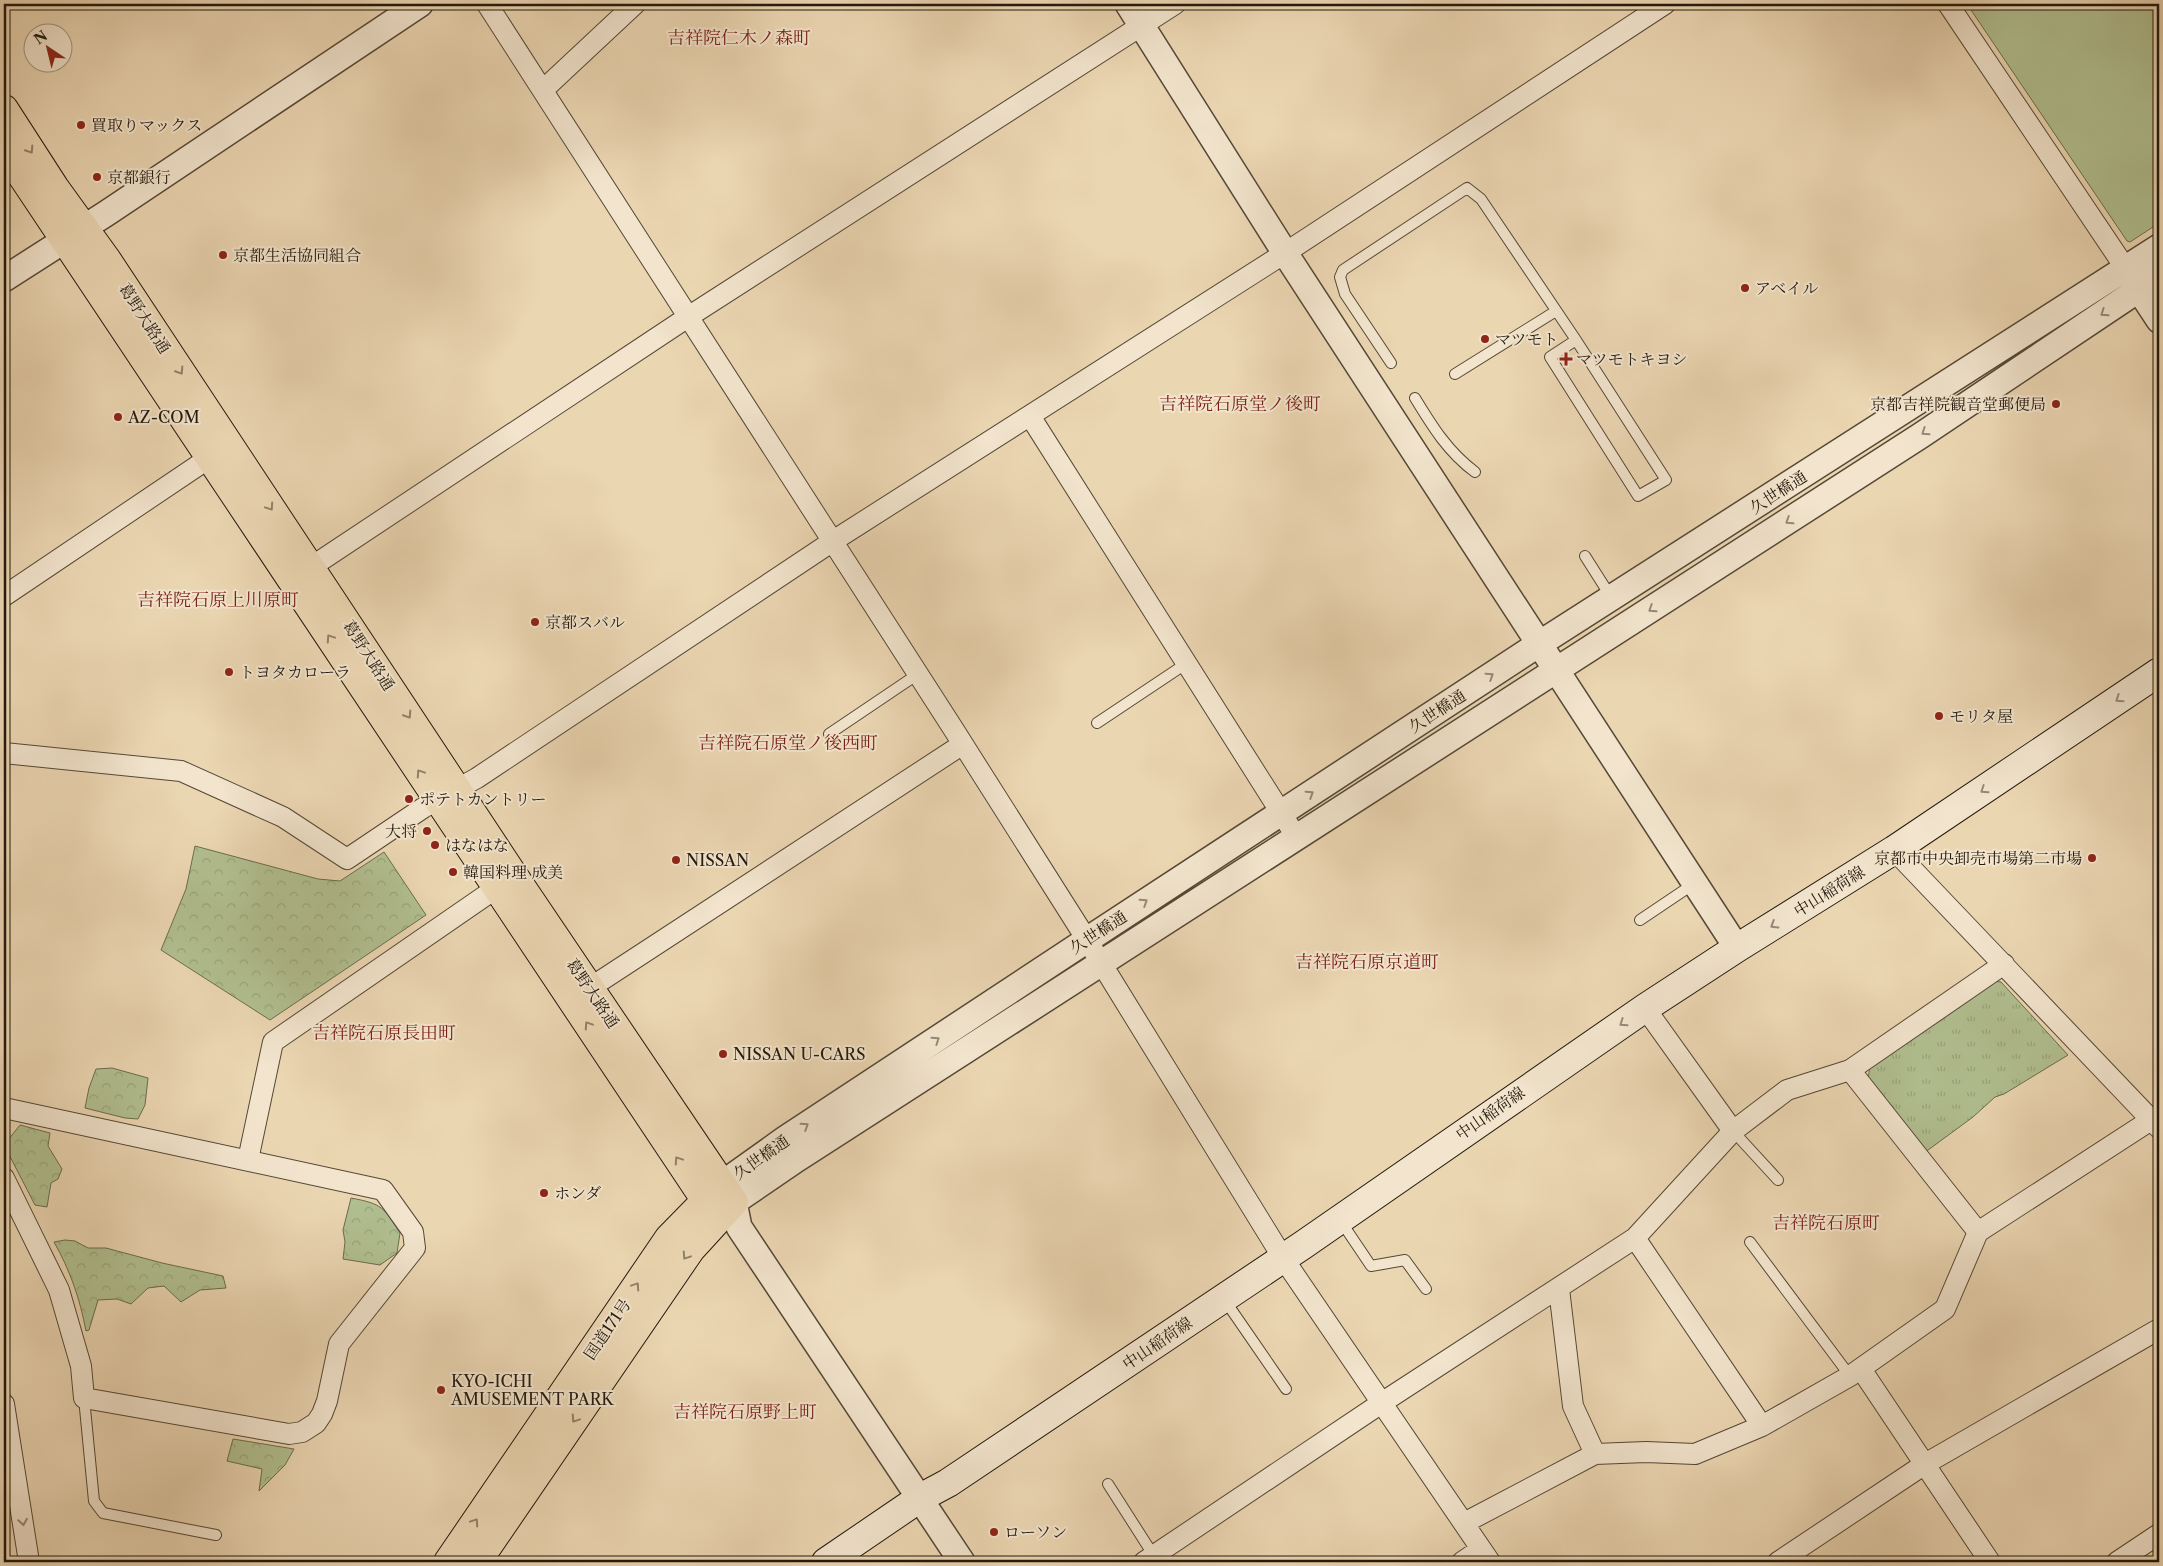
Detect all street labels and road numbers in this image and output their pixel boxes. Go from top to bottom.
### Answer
street label: 葛野大路通 [115,279,175,357]
street label: 久世橋通 [1746,466,1810,518]
street label: 葛野大路通 [339,616,399,694]
street label: 久世橋通 [1405,685,1469,737]
street label: 中山稲荷線 [1790,861,1868,921]
street label: 久世橋通 [1066,906,1130,958]
street label: 葛野大路通 [562,954,624,1032]
street label: 中山稲荷線 [1451,1082,1529,1144]
street label: 久世橋通 [729,1130,793,1184]
street label: 国道171号 [579,1295,635,1363]
street label: 中山稲荷線 [1118,1312,1196,1374]

